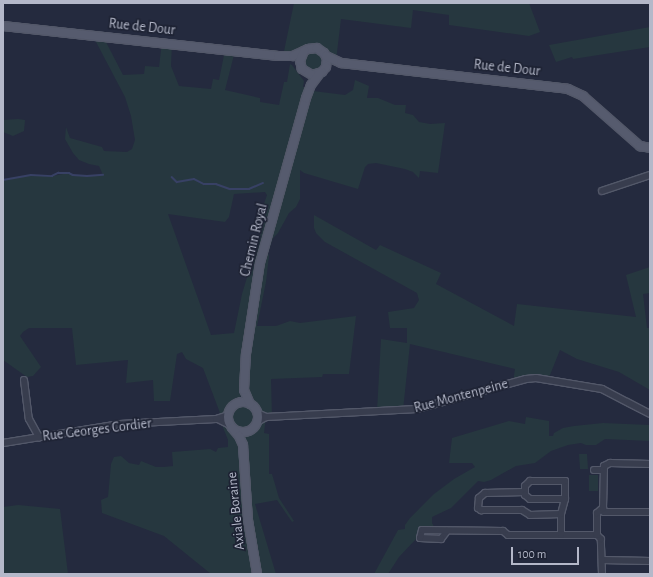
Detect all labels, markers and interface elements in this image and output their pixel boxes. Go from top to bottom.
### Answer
street label: Rue de Dour [108,15,176,39]
street label: Rue de Dour [473,56,541,80]
street label: Chemin Royal [237,202,271,278]
street label: Rue Montenpeine [412,375,510,417]
street label: Rue Georges Cordier [41,415,153,445]
street label: Axiale Boraine [224,471,248,551]
scale bar [513,539,581,565]
text: 100 m [518,548,546,560]

